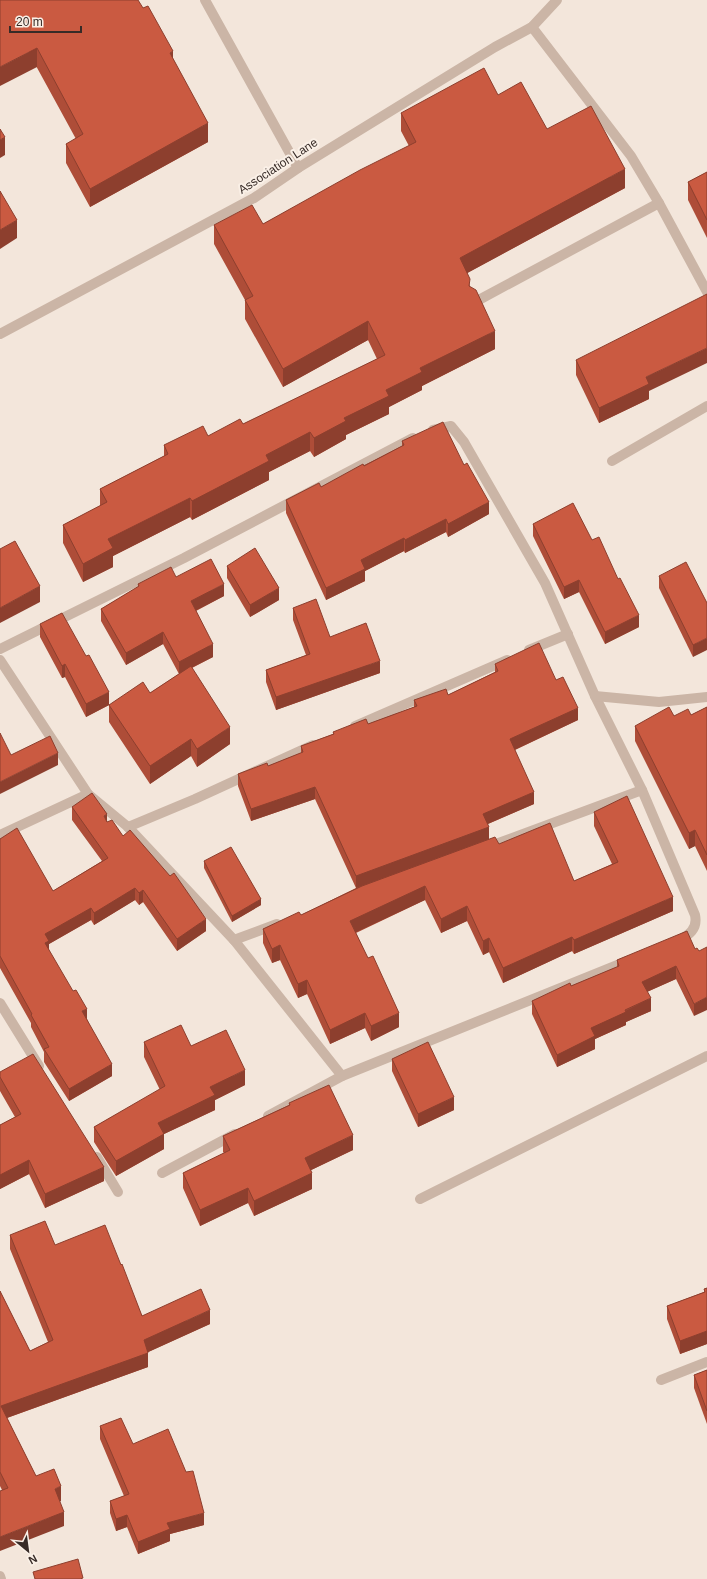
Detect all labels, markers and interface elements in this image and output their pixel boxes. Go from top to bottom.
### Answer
scale bar [10,8,81,34]
text: 20 m [16,15,43,29]
street label: Association Lane [236,135,320,197]
north arrow [8,1531,48,1571]
text: N [26,1553,39,1567]

